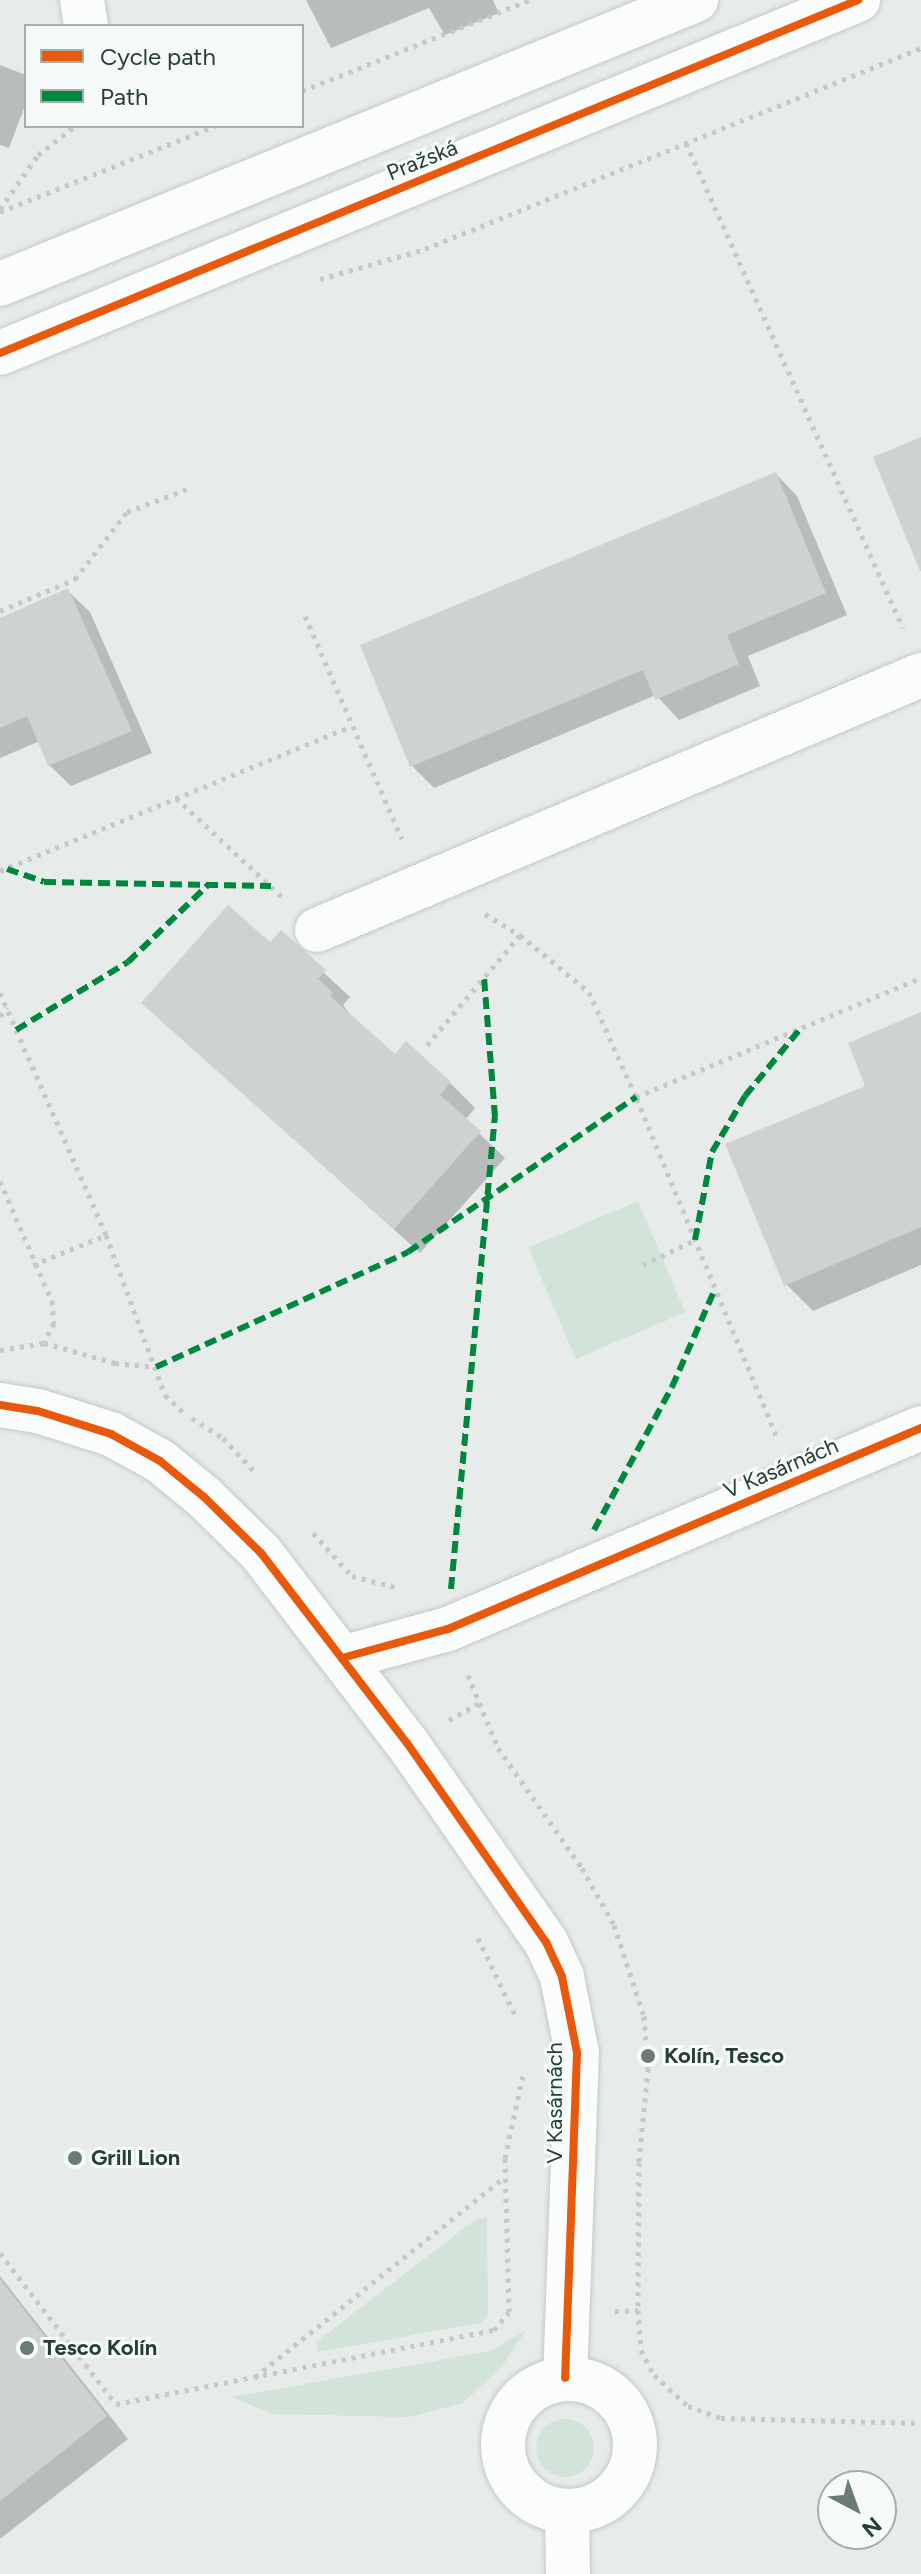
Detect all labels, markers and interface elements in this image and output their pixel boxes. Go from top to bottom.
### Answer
legend [24,24,304,128]
text: Cycle path [100,42,216,71]
text: Path [100,82,148,111]
street label: Pražská [383,134,461,186]
street label: V Kasárnách [720,1432,842,1504]
street label: V Kasárnách [542,2042,568,2164]
place label: Kolín, Tesco [664,2043,784,2069]
marker: Kolín, Tesco [639,2047,657,2065]
place label: Grill Lion [91,2145,180,2171]
marker: Grill Lion [66,2149,84,2167]
place label: Tesco Kolín [43,2335,157,2361]
marker: Tesco Kolín [18,2339,36,2357]
north arrow [817,2470,897,2550]
text: N [856,2511,887,2543]

